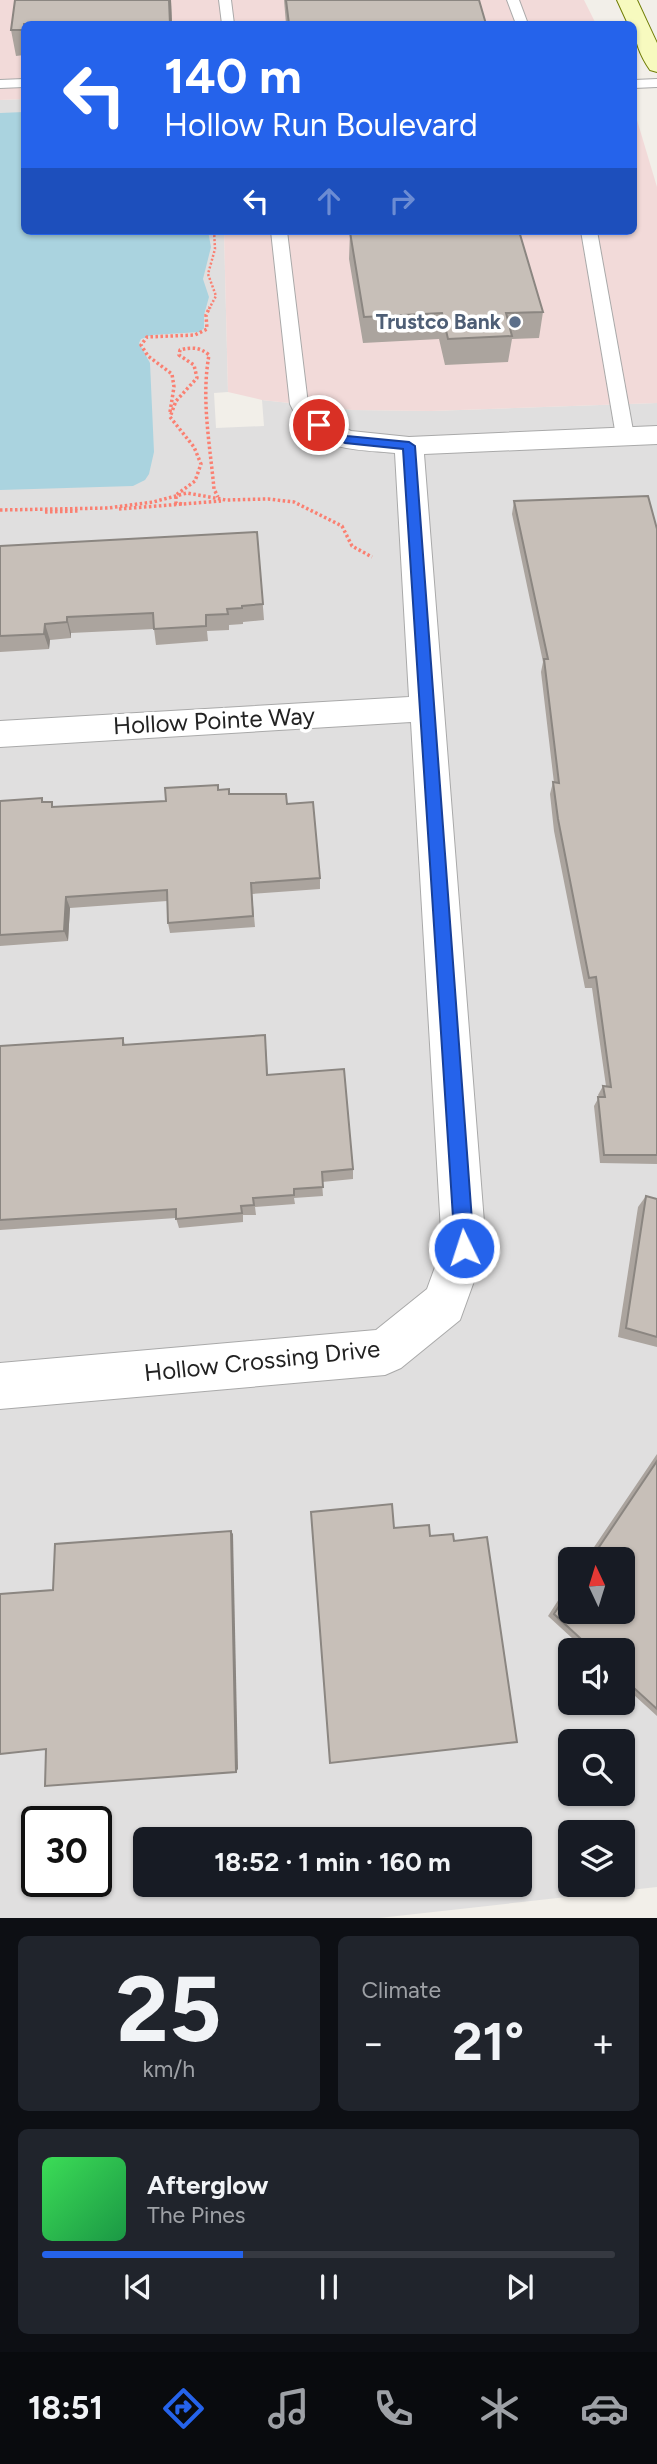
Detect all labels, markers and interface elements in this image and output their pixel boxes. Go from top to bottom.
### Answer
text: 140 m [164,46,302,105]
icon: left [49,49,140,140]
text: Hollow Run Boulevard [164,106,478,144]
icon: left [237,182,275,220]
icon: ahead [310,182,348,220]
icon: right [383,182,421,220]
place label: Trustco Bank [376,309,502,334]
marker: Trustco Bank [507,314,523,330]
pin [289,395,349,455]
icon: arrive [300,406,338,444]
street label: Hollow Pointe Way [112,701,316,740]
position arrow [427,1211,501,1285]
street label: Hollow Crossing Drive [143,1334,381,1387]
north arrow [558,1547,635,1624]
map controls [558,1547,635,1897]
button: sound [558,1638,635,1715]
button: search [558,1729,635,1806]
speed limit sign: 30 [21,1806,112,1897]
button: layers [558,1820,635,1897]
text: 18:52 · 1 min · 160 m [214,1846,451,1878]
text: 25 [116,1955,222,2064]
text: Climate [362,1976,441,2004]
text: 21° [452,2011,524,2073]
text: − [362,2020,385,2066]
text: + [591,2020,615,2066]
text: km/h [142,2055,195,2083]
text: Afterglow [147,2169,269,2201]
text: The Pines [147,2201,246,2229]
icon: previous [119,2268,157,2306]
icon: pause [310,2268,348,2306]
icon: next [501,2268,539,2306]
icon: directions [159,2384,208,2433]
icon: music [264,2384,313,2433]
icon: phone [369,2384,418,2433]
icon: climate [475,2384,524,2433]
icon: car [580,2384,629,2433]
text: 18:51 [28,2389,103,2427]

